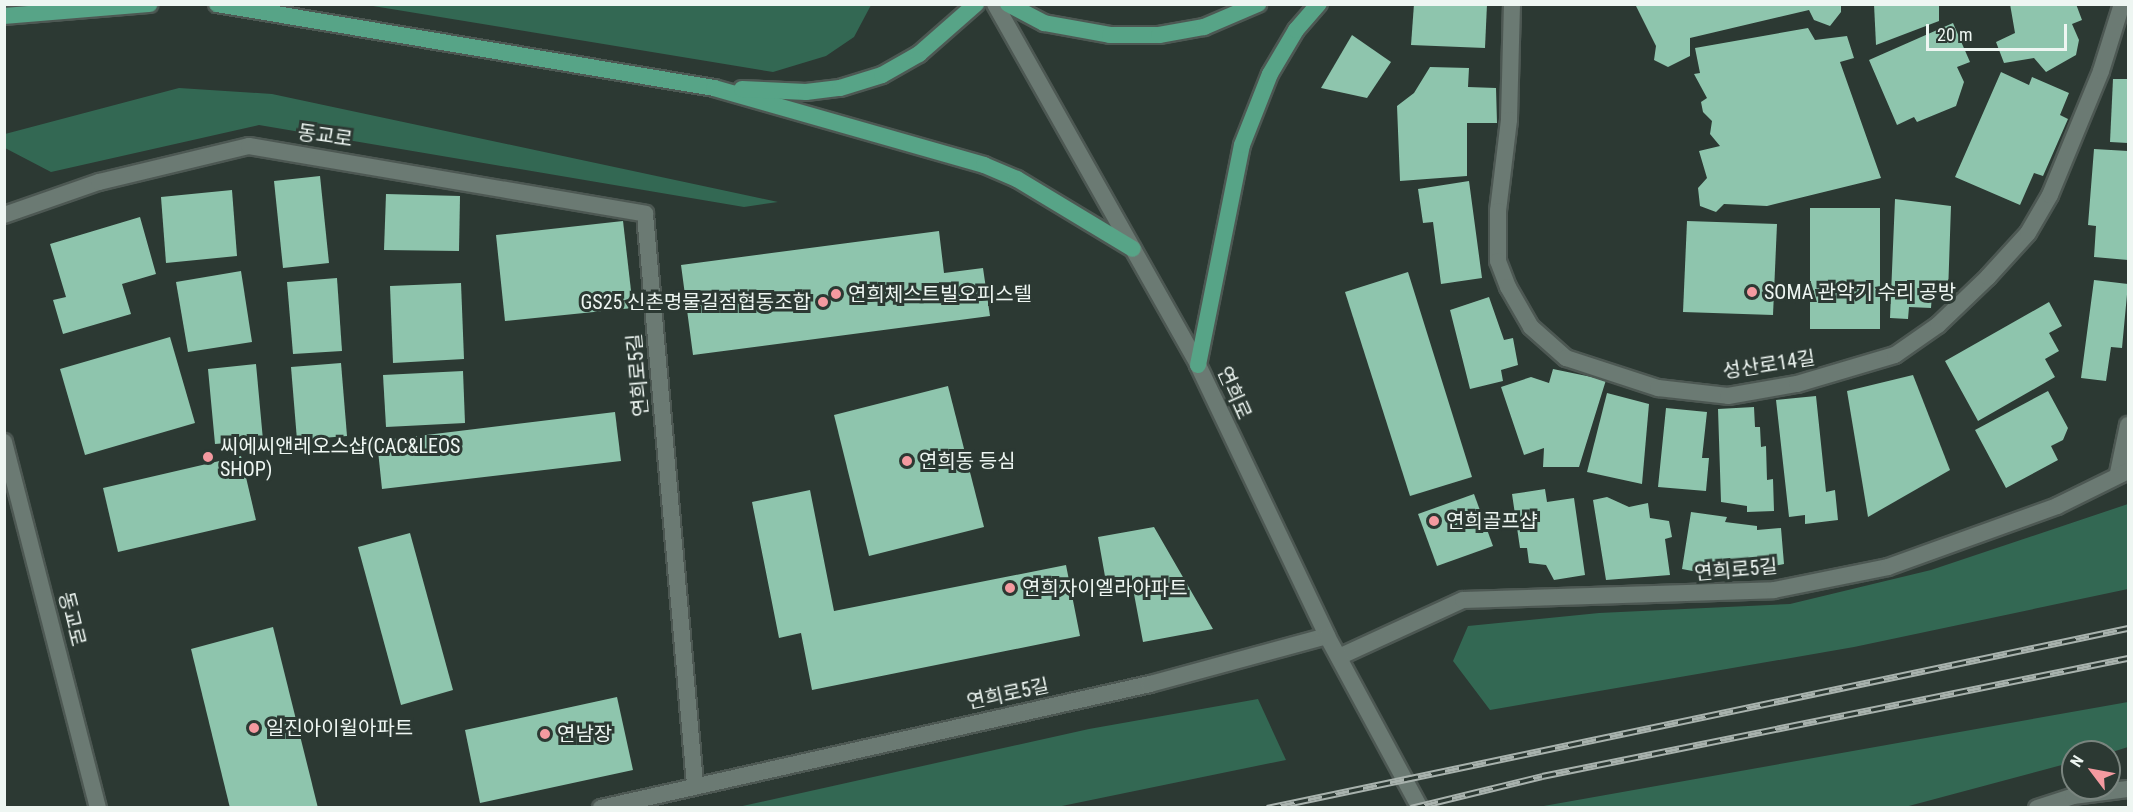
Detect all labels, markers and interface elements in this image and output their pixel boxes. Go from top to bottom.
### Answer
scale bar [1929,12,2070,50]
text: 20 m [1937,24,1972,45]
street label: 동교로 [296,120,354,152]
place label: SOMA 관악기 수리 공방 [1764,280,1956,304]
place label: 연희체스트빌오피스텔 [848,282,1032,306]
marker: SOMA 관악기 수리 공방 [1745,285,1759,299]
marker: 연희체스트빌오피스텔 [829,287,843,301]
place label: GS25 신촌명물길점협동조합 [580,290,811,314]
marker: GS25 신촌명물길점협동조합 [816,295,830,309]
street label: 연희로5길 [622,332,654,418]
street label: 성산로14길 [1721,346,1817,384]
street label: 연희로 [1212,363,1256,423]
place label: 씨에씨앤레오스샵(CAC&LEOS SHOP) [220,434,460,481]
place label: 연희동 등심 [919,449,1016,473]
marker: 씨에씨앤레오스샵(CAC&LEOS SHOP) [201,450,215,464]
marker: 연희동 등심 [900,454,914,468]
place label: 연희골프샵 [1446,509,1538,533]
marker: 연희골프샵 [1427,514,1441,528]
street label: 연희로5길 [1693,554,1779,586]
place label: 연희자이엘라아파트 [1022,576,1188,600]
marker: 연희자이엘라아파트 [1003,581,1017,595]
street label: 동교로 [54,589,90,649]
street label: 연희로5길 [965,674,1051,714]
place label: 일진아이윌아파트 [266,716,413,740]
marker: 일진아이윌아파트 [247,721,261,735]
place label: 연남장 [557,722,612,746]
marker: 연남장 [538,727,552,741]
north arrow [2061,740,2121,800]
text: N [2066,752,2088,770]

